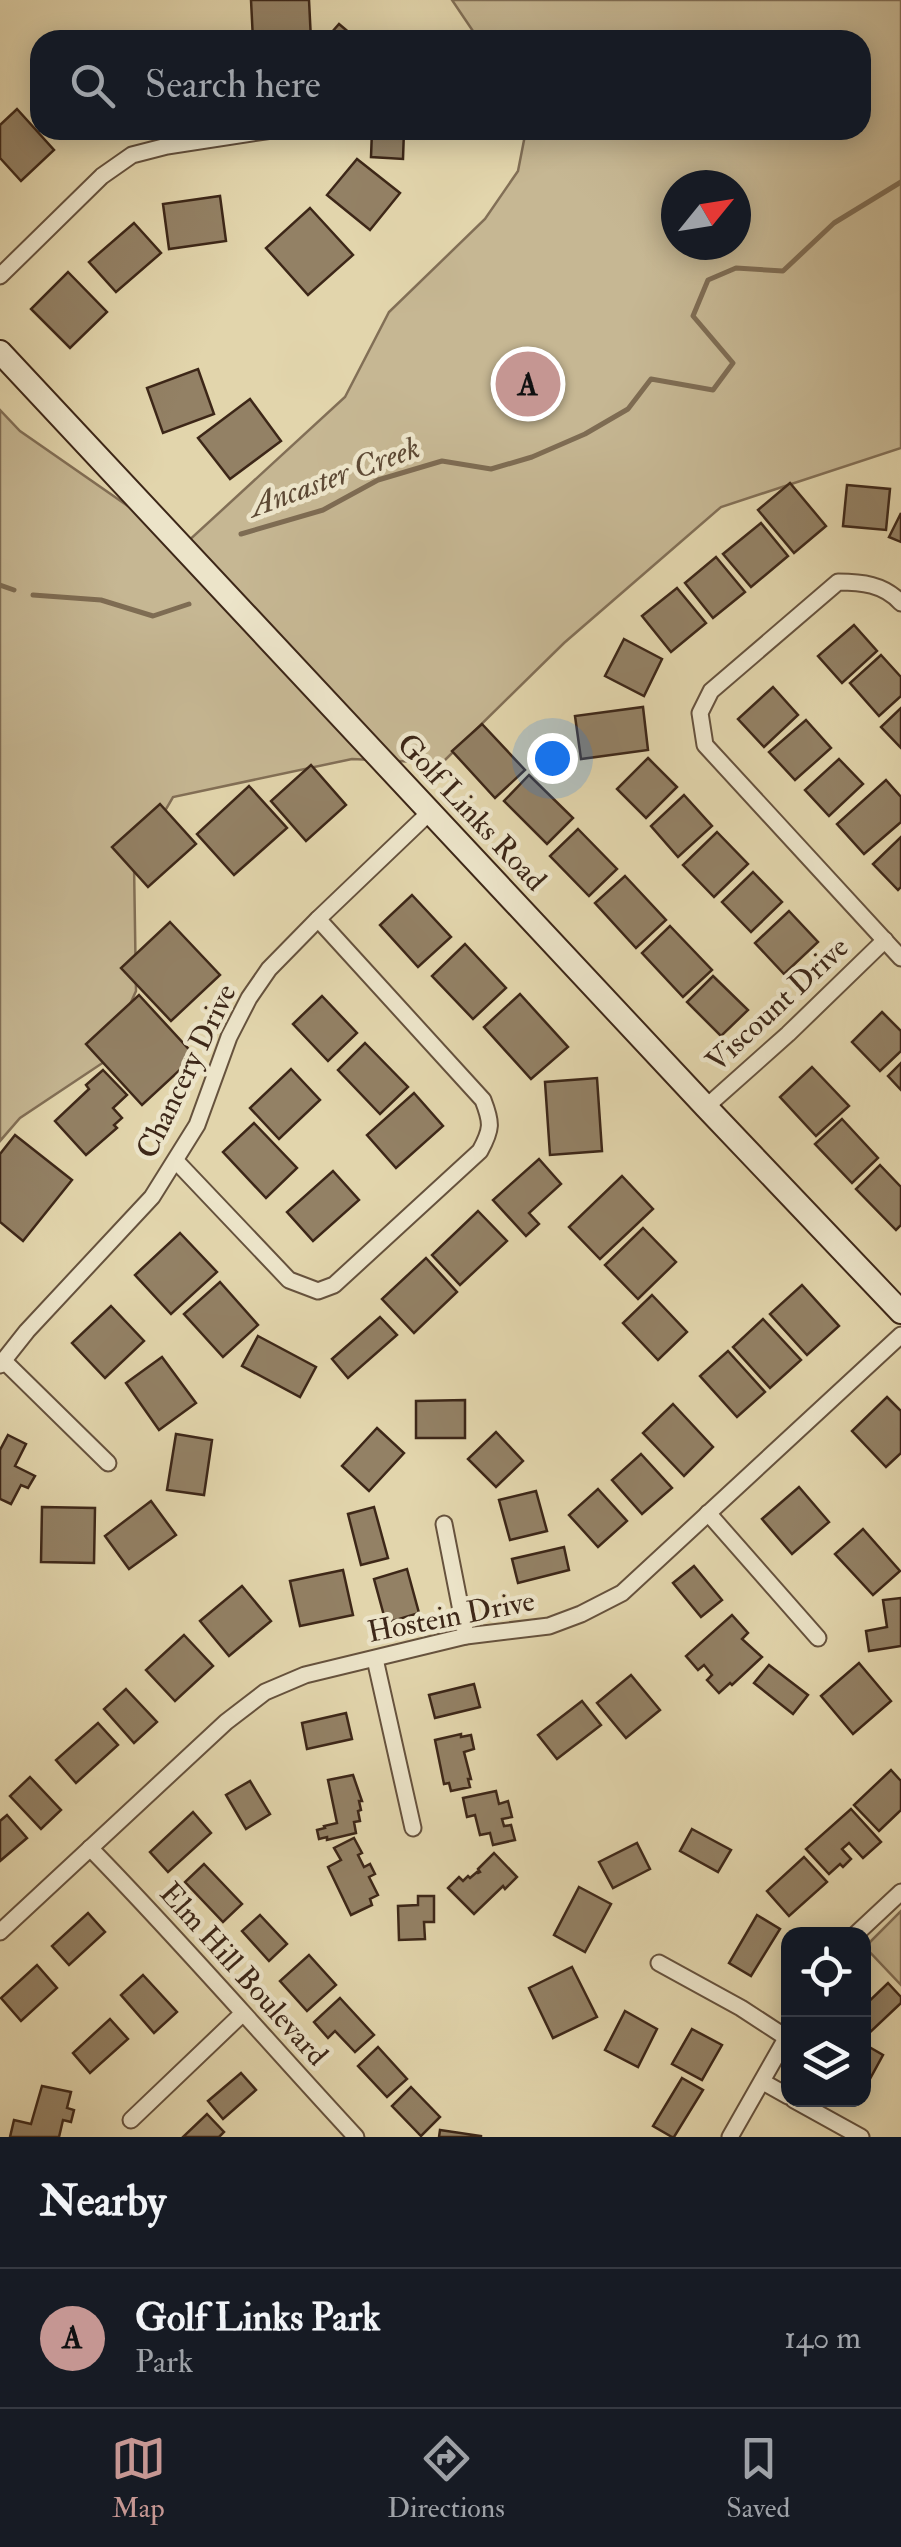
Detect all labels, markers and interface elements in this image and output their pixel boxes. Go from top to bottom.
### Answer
search box [30,30,871,140]
icon: search [65,58,120,113]
text: Search here [145,61,321,109]
north arrow [661,170,751,260]
pin: A [496,346,560,422]
water label: Ancaster Creek [241,428,425,527]
street label: Golf Links Road [389,726,554,899]
your location [527,733,578,784]
street label: Viscount Drive [698,929,856,1080]
street label: Chancery Drive [128,978,245,1164]
street label: Hostein Drive [364,1582,538,1651]
street label: Elm Hill Boulevard [152,1875,336,2074]
map controls [781,1927,871,2107]
button: locate [781,1927,871,2017]
button: layers [781,2017,871,2107]
text: Nearby [40,2176,166,2228]
text: Golf Links Park [135,2294,380,2342]
text: A [62,2318,83,2358]
text: 140 m [784,2318,861,2358]
text: Park [135,2342,193,2382]
tab: Map [111,2431,166,2526]
tab: Directions [387,2431,505,2526]
tab: Saved [726,2431,790,2526]

